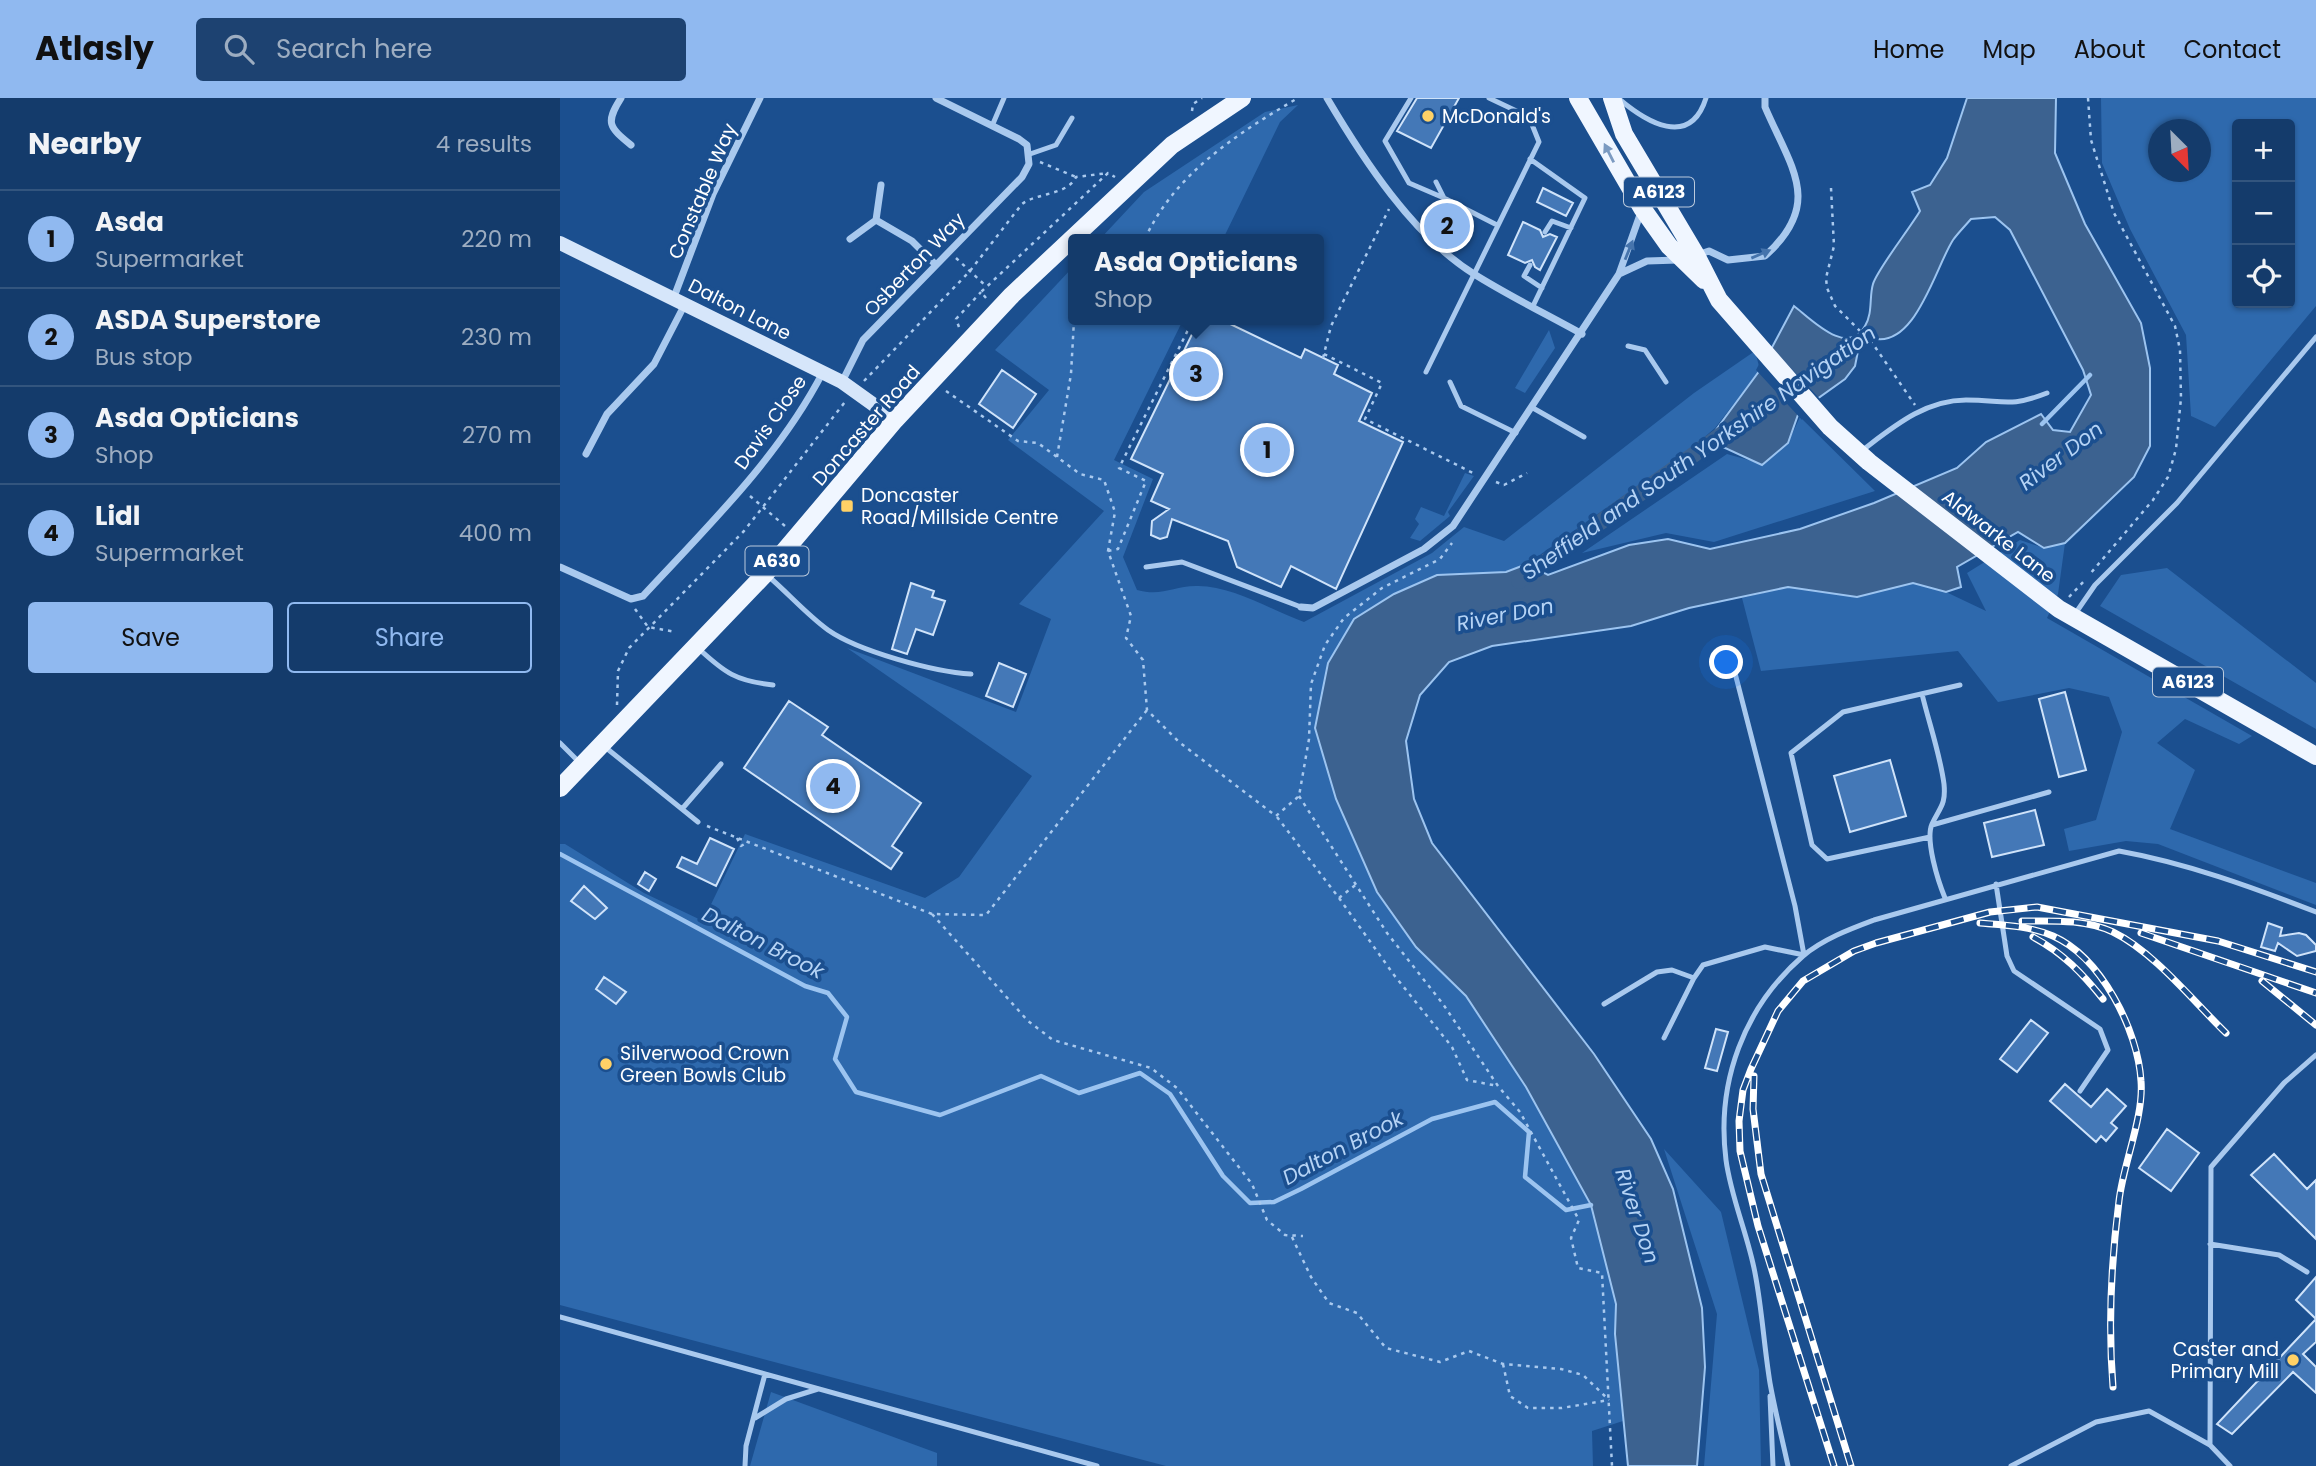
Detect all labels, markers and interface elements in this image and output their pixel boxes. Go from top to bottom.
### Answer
search box [196,18,686,81]
text: Atlasly [35,25,154,72]
icon: search [220,30,258,68]
text: Search here [276,31,432,67]
text: Home [1873,33,1945,66]
text: Map [1983,33,2036,66]
text: About [2074,33,2145,66]
text: Contact [2183,33,2281,66]
place label: McDonald's [1442,103,1551,130]
marker: McDonald's [1420,108,1436,124]
street label: Constable Way [662,119,743,263]
north arrow [2148,119,2211,182]
map controls [2232,119,2295,308]
button: + [2232,119,2295,182]
text: Nearby [28,122,142,165]
text: 4 results [436,128,532,160]
one-way arrow [1604,143,1615,163]
road number: A6123 [1624,178,1694,206]
button: − [2232,182,2295,245]
pin: 2 [1424,200,1470,252]
text: Asda [95,204,164,240]
street label: Osberton Way [858,206,971,322]
text: 1 [47,223,55,255]
text: 220 m [461,223,532,255]
popup [1068,234,1324,325]
one-way arrow [1624,239,1635,260]
text: Supermarket [95,243,244,275]
text: Asda Opticians [1094,244,1298,280]
button: locate [2232,245,2295,308]
one-way arrow [1751,249,1772,260]
street label: Dalton Lane [684,272,796,347]
text: Shop [1094,283,1153,315]
text: ASDA Superstore [95,302,321,338]
water label: Sheffield and South Yorkshire Navigation [1516,319,1881,587]
text: 2 [44,321,58,353]
text: 230 m [461,321,532,353]
text: Bus stop [95,341,193,373]
pin: 3 [1173,348,1219,400]
street label: Doncaster Road [806,359,927,492]
street label: Davis Close [728,370,813,475]
text: Asda Opticians [95,400,299,436]
water label: River Don [2013,414,2109,497]
text: 3 [44,419,58,451]
text: 270 m [462,419,532,451]
pin: 1 [1244,424,1290,476]
text: Shop [95,439,154,471]
place label: Doncaster Road/Millside Centre [861,482,1059,531]
street label: Aldwarke Lane [1936,483,2061,589]
text: Lidl [95,498,140,534]
marker: Doncaster Road/Millside Centre [839,498,855,514]
text: 4 [43,517,59,549]
text: 400 m [459,517,532,549]
text: Supermarket [95,537,244,569]
road number: A630 [746,546,808,575]
water label: River Don [1454,591,1556,638]
button: Save [28,602,273,673]
button: Share [287,602,532,673]
your location [1709,645,1743,679]
road number: A6123 [2153,668,2223,696]
pin: 4 [810,760,856,812]
water label: Dalton Brook [697,899,830,986]
place label: Silverwood Crown Green Bowls Club [620,1040,790,1089]
marker: Silverwood Crown Green Bowls Club [598,1056,614,1072]
water label: Dalton Brook [1277,1103,1410,1192]
water label: River Don [1608,1164,1666,1267]
place label: Caster and Primary Mill [2171,1336,2279,1385]
marker: Caster and Primary Mill [2285,1352,2301,1368]

